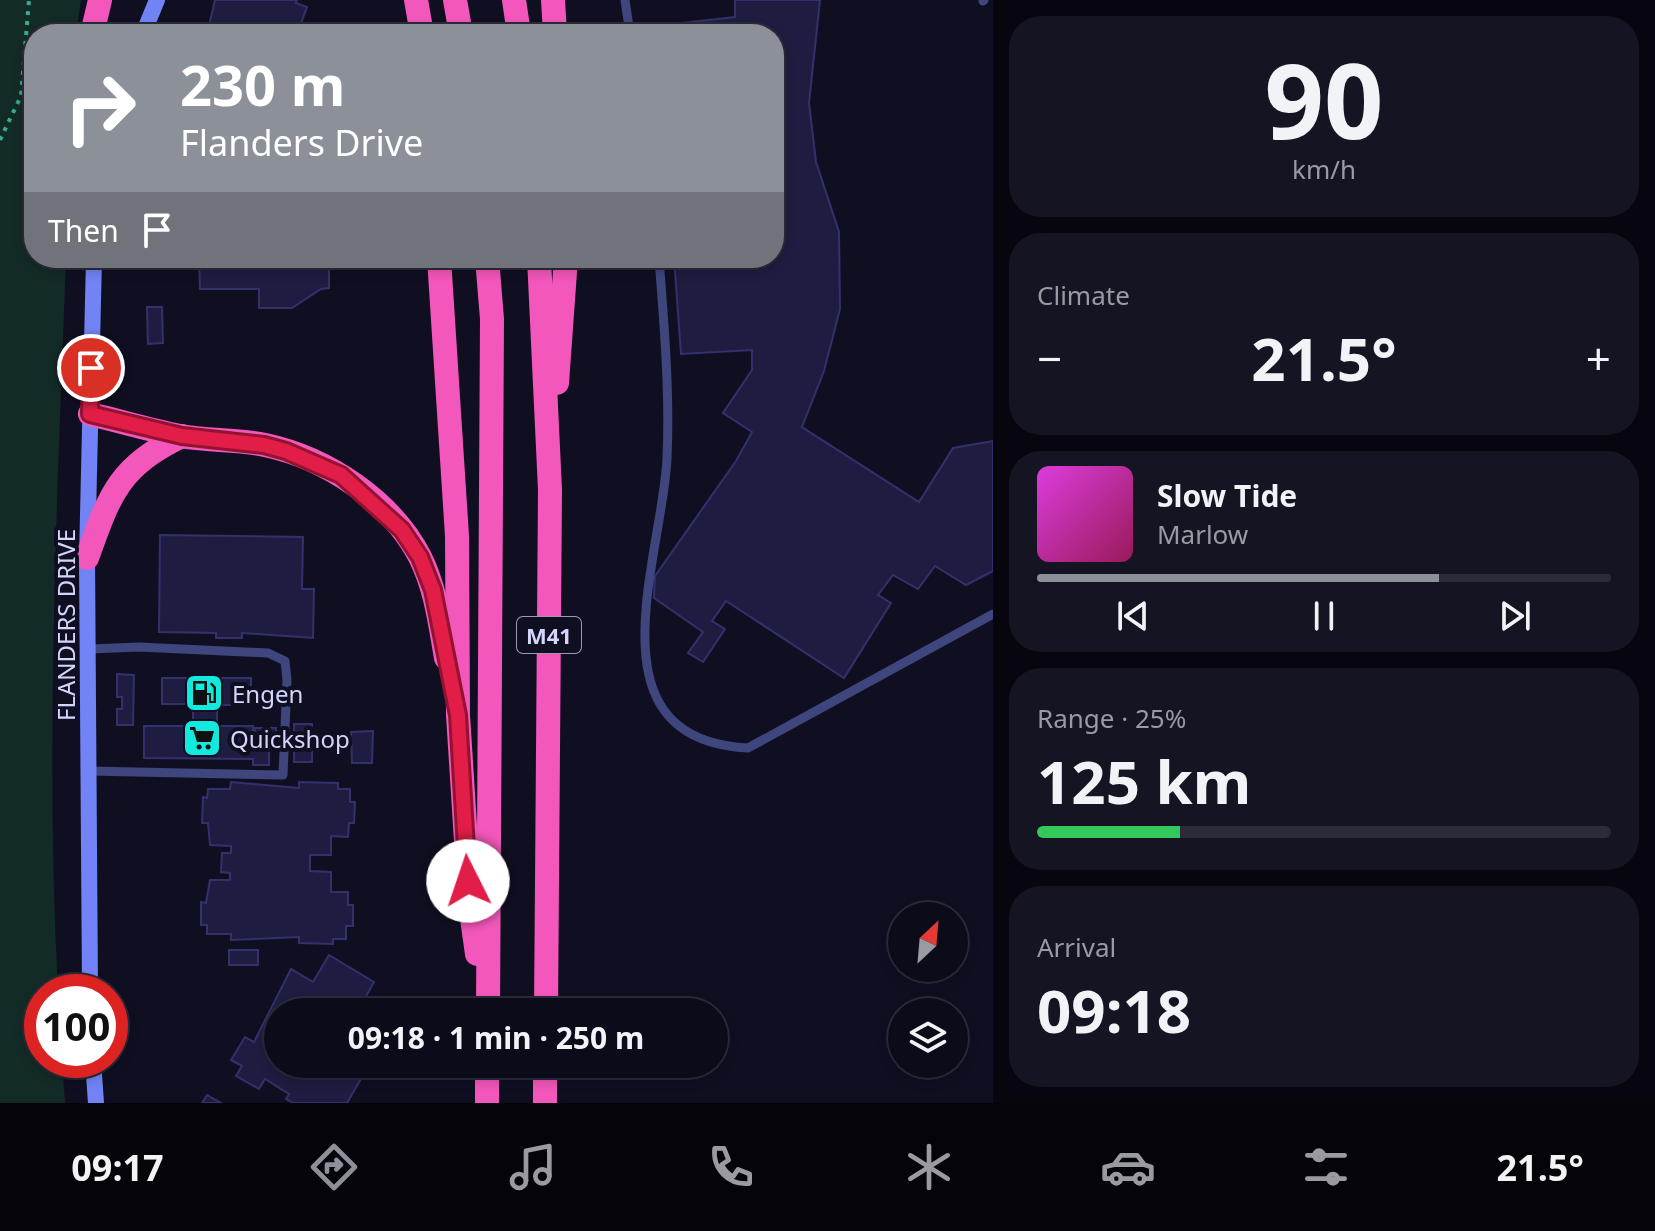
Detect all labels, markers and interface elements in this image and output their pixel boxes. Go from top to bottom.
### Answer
text: 90 [1265,28,1383,169]
text: 230 m [180,46,345,122]
icon: right [48,56,152,160]
text: Flanders Drive [180,118,423,167]
text: km/h [1292,151,1356,187]
icon: arrive [135,208,179,252]
text: Then [48,210,119,251]
text: Climate [1037,277,1130,313]
text: 21.5° [1251,317,1397,399]
text: − [1037,328,1062,388]
text: + [1586,328,1611,388]
pin [57,334,125,402]
icon: arrive [69,346,113,390]
text: Slow Tide [1157,475,1297,516]
text: Marlow [1157,516,1248,552]
street label: FLANDERS DRIVE [49,529,82,721]
icon: previous [1111,594,1155,638]
icon: pause [1302,594,1346,638]
icon: next [1493,594,1537,638]
road number: M41 [517,617,581,653]
fuel station icon: Engen [183,672,225,714]
place label: Engen [232,677,303,710]
text: Range · 25% [1037,700,1186,736]
supermarket icon: Quickshop [181,717,223,759]
place label: Quickshop [230,722,350,755]
text: 125 km [1037,740,1251,822]
position arrow [426,839,510,923]
north arrow [888,902,968,982]
map controls [888,902,968,1078]
text: Arrival [1037,929,1116,965]
text: 09:18 [1037,969,1191,1051]
speed limit sign: 100 [24,974,128,1078]
button: layers [888,998,968,1078]
text: 09:18 · 1 min · 250 m [348,1017,644,1058]
icon: directions [306,1139,362,1195]
icon: music [505,1139,561,1195]
icon: phone [703,1139,759,1195]
icon: climate [901,1139,957,1195]
icon: car [1100,1139,1156,1195]
icon: filters [1298,1139,1354,1195]
text: 09:17 [71,1143,164,1192]
text: 21.5° [1497,1143,1584,1192]

